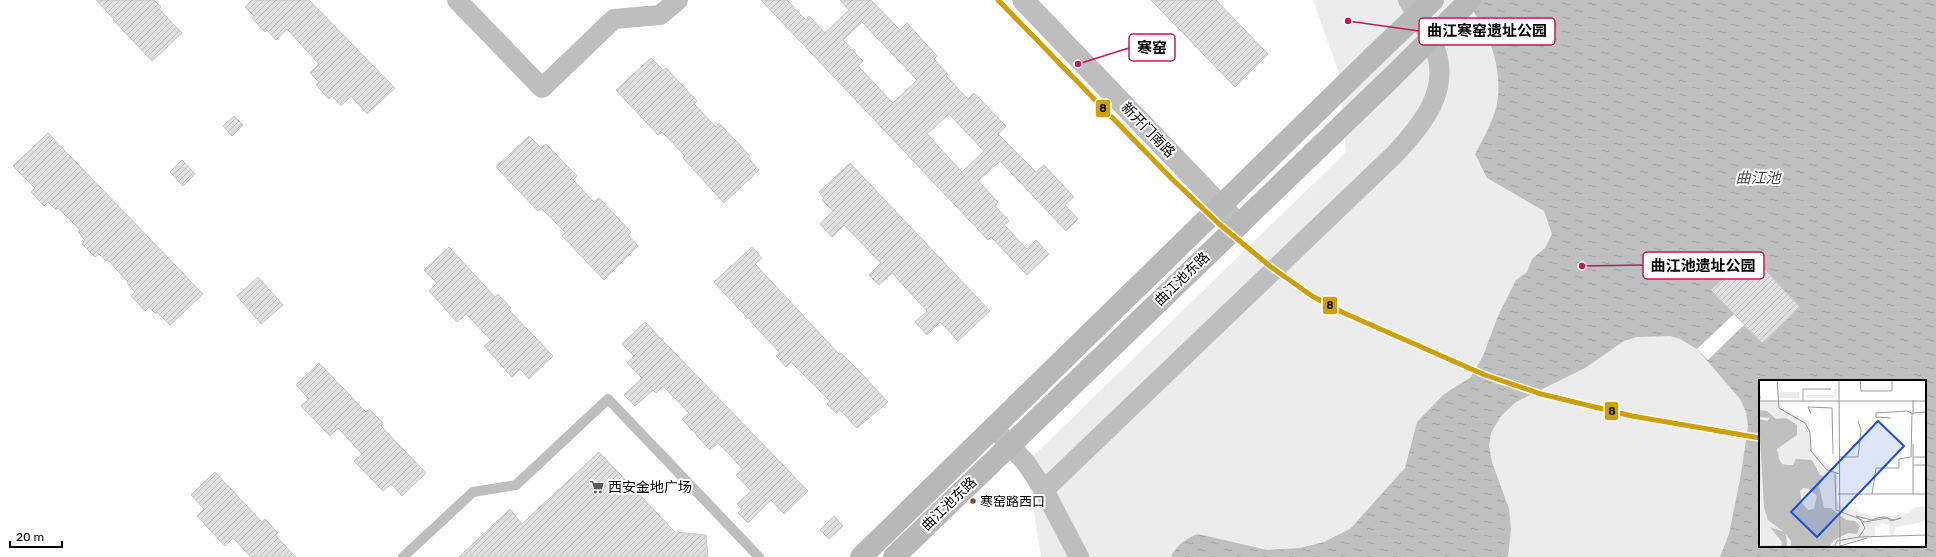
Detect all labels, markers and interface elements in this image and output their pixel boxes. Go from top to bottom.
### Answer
callout: 曲江寒窑遗址公园 [1419,18,1555,45]
text: 曲江寒窑遗址公园 [1427,22,1547,40]
callout: 寒窑 [1129,34,1175,61]
text: 寒窑 [1137,39,1167,57]
line badge: 8 [1095,99,1111,118]
street label: 新开门南路 [1118,99,1178,161]
text: 8 [1099,102,1107,115]
water label: 曲江池 [1735,169,1782,187]
street label: 曲江池东路 [1151,249,1213,309]
callout: 曲江池遗址公园 [1643,252,1764,279]
text: 曲江池遗址公园 [1650,257,1756,275]
line badge: 8 [1322,296,1338,315]
text: 8 [1326,299,1334,312]
inset map [1759,380,1926,547]
line badge: 8 [1604,401,1619,421]
text: 8 [1608,405,1616,418]
street label: 曲江池东路 [918,474,980,534]
supermarket icon: 西安金地广场 [589,479,605,495]
place label: 西安金地广场 [608,479,692,496]
place label: 寒窑路西口 [980,494,1045,509]
marker: 寒窑路西口 [968,496,978,506]
scale bar [10,523,62,549]
text: 20 m [16,530,44,544]

